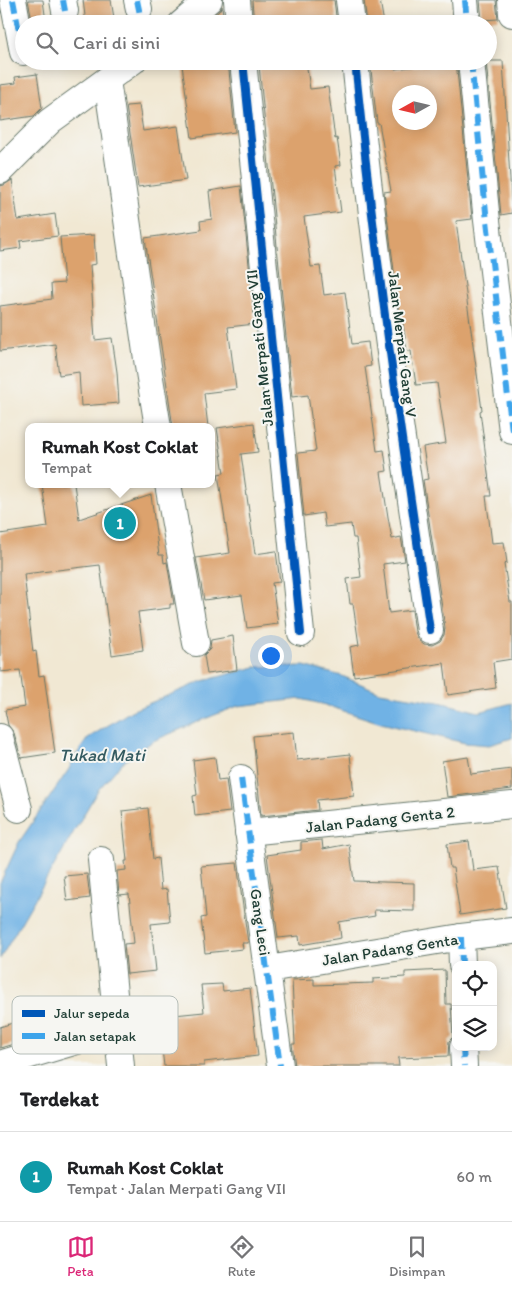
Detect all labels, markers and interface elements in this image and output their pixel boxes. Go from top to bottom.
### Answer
search box [15,15,497,70]
icon: search [33,29,61,57]
text: Cari di sini [73,31,160,54]
north arrow [392,85,437,130]
street label: Jalan Merpati Gang VII [242,269,277,427]
street label: Jalan Merpati Gang V [384,270,421,419]
popup [25,423,215,488]
text: Rumah Kost Coklat [42,435,198,458]
text: Tempat [42,458,92,477]
pin: 1 [104,504,136,542]
your location [258,643,284,669]
water label: Tukad Mati [59,744,147,766]
street label: Jalan Padang Genta 2 [305,802,456,837]
street label: Gang Leci [246,887,275,957]
street label: Jalan Padang Genta [321,929,460,970]
map controls [452,961,497,1051]
button: locate [452,961,497,1006]
legend [12,996,178,1054]
text: Jalur sepeda [54,1005,129,1022]
button: layers [452,1006,497,1051]
text: Jalan setapak [54,1028,137,1045]
text: Terdekat [20,1086,99,1111]
text: Rumah Kost Coklat [67,1156,223,1179]
text: 1 [32,1167,40,1186]
text: 60 m [457,1167,492,1186]
text: Tempat · Jalan Merpati Gang VII [67,1179,286,1198]
tab: Peta [67,1233,95,1280]
tab: Rute [228,1233,256,1280]
tab: Disimpan [389,1233,445,1280]

